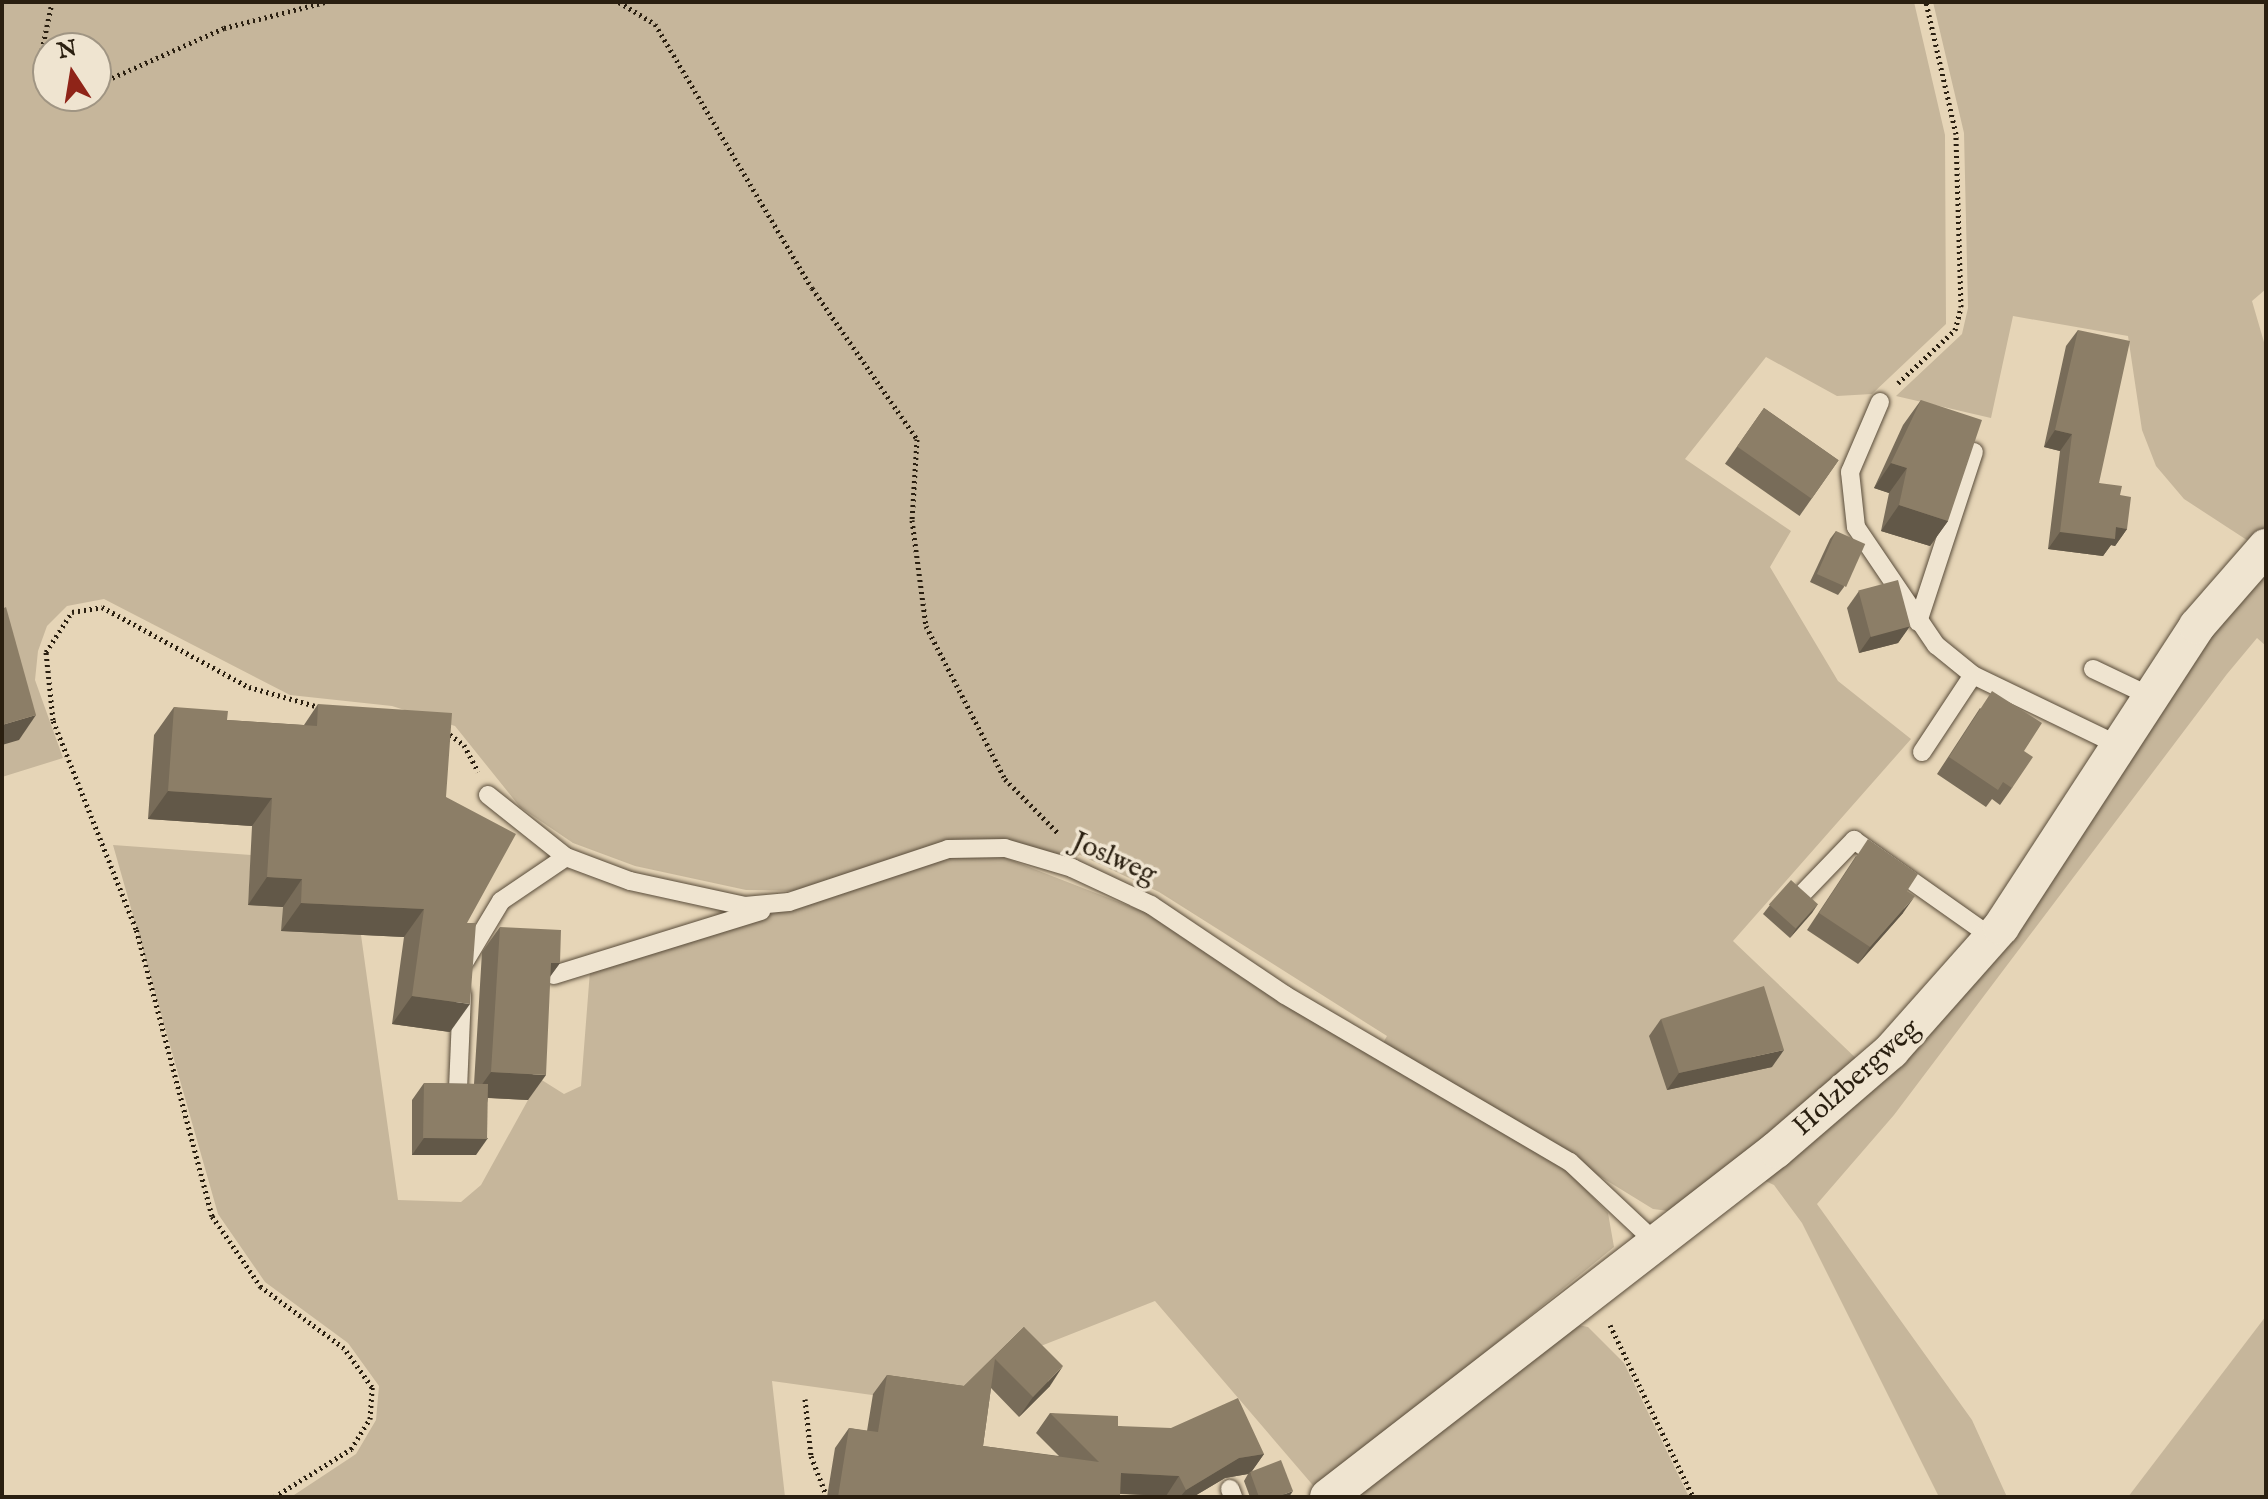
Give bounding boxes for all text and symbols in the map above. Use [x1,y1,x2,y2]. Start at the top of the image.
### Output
north arrow [32,32,112,112]
text: N [55,35,80,66]
street label: Joslweg [1066,826,1162,892]
street label: Holzbergweg [1787,1012,1927,1144]

